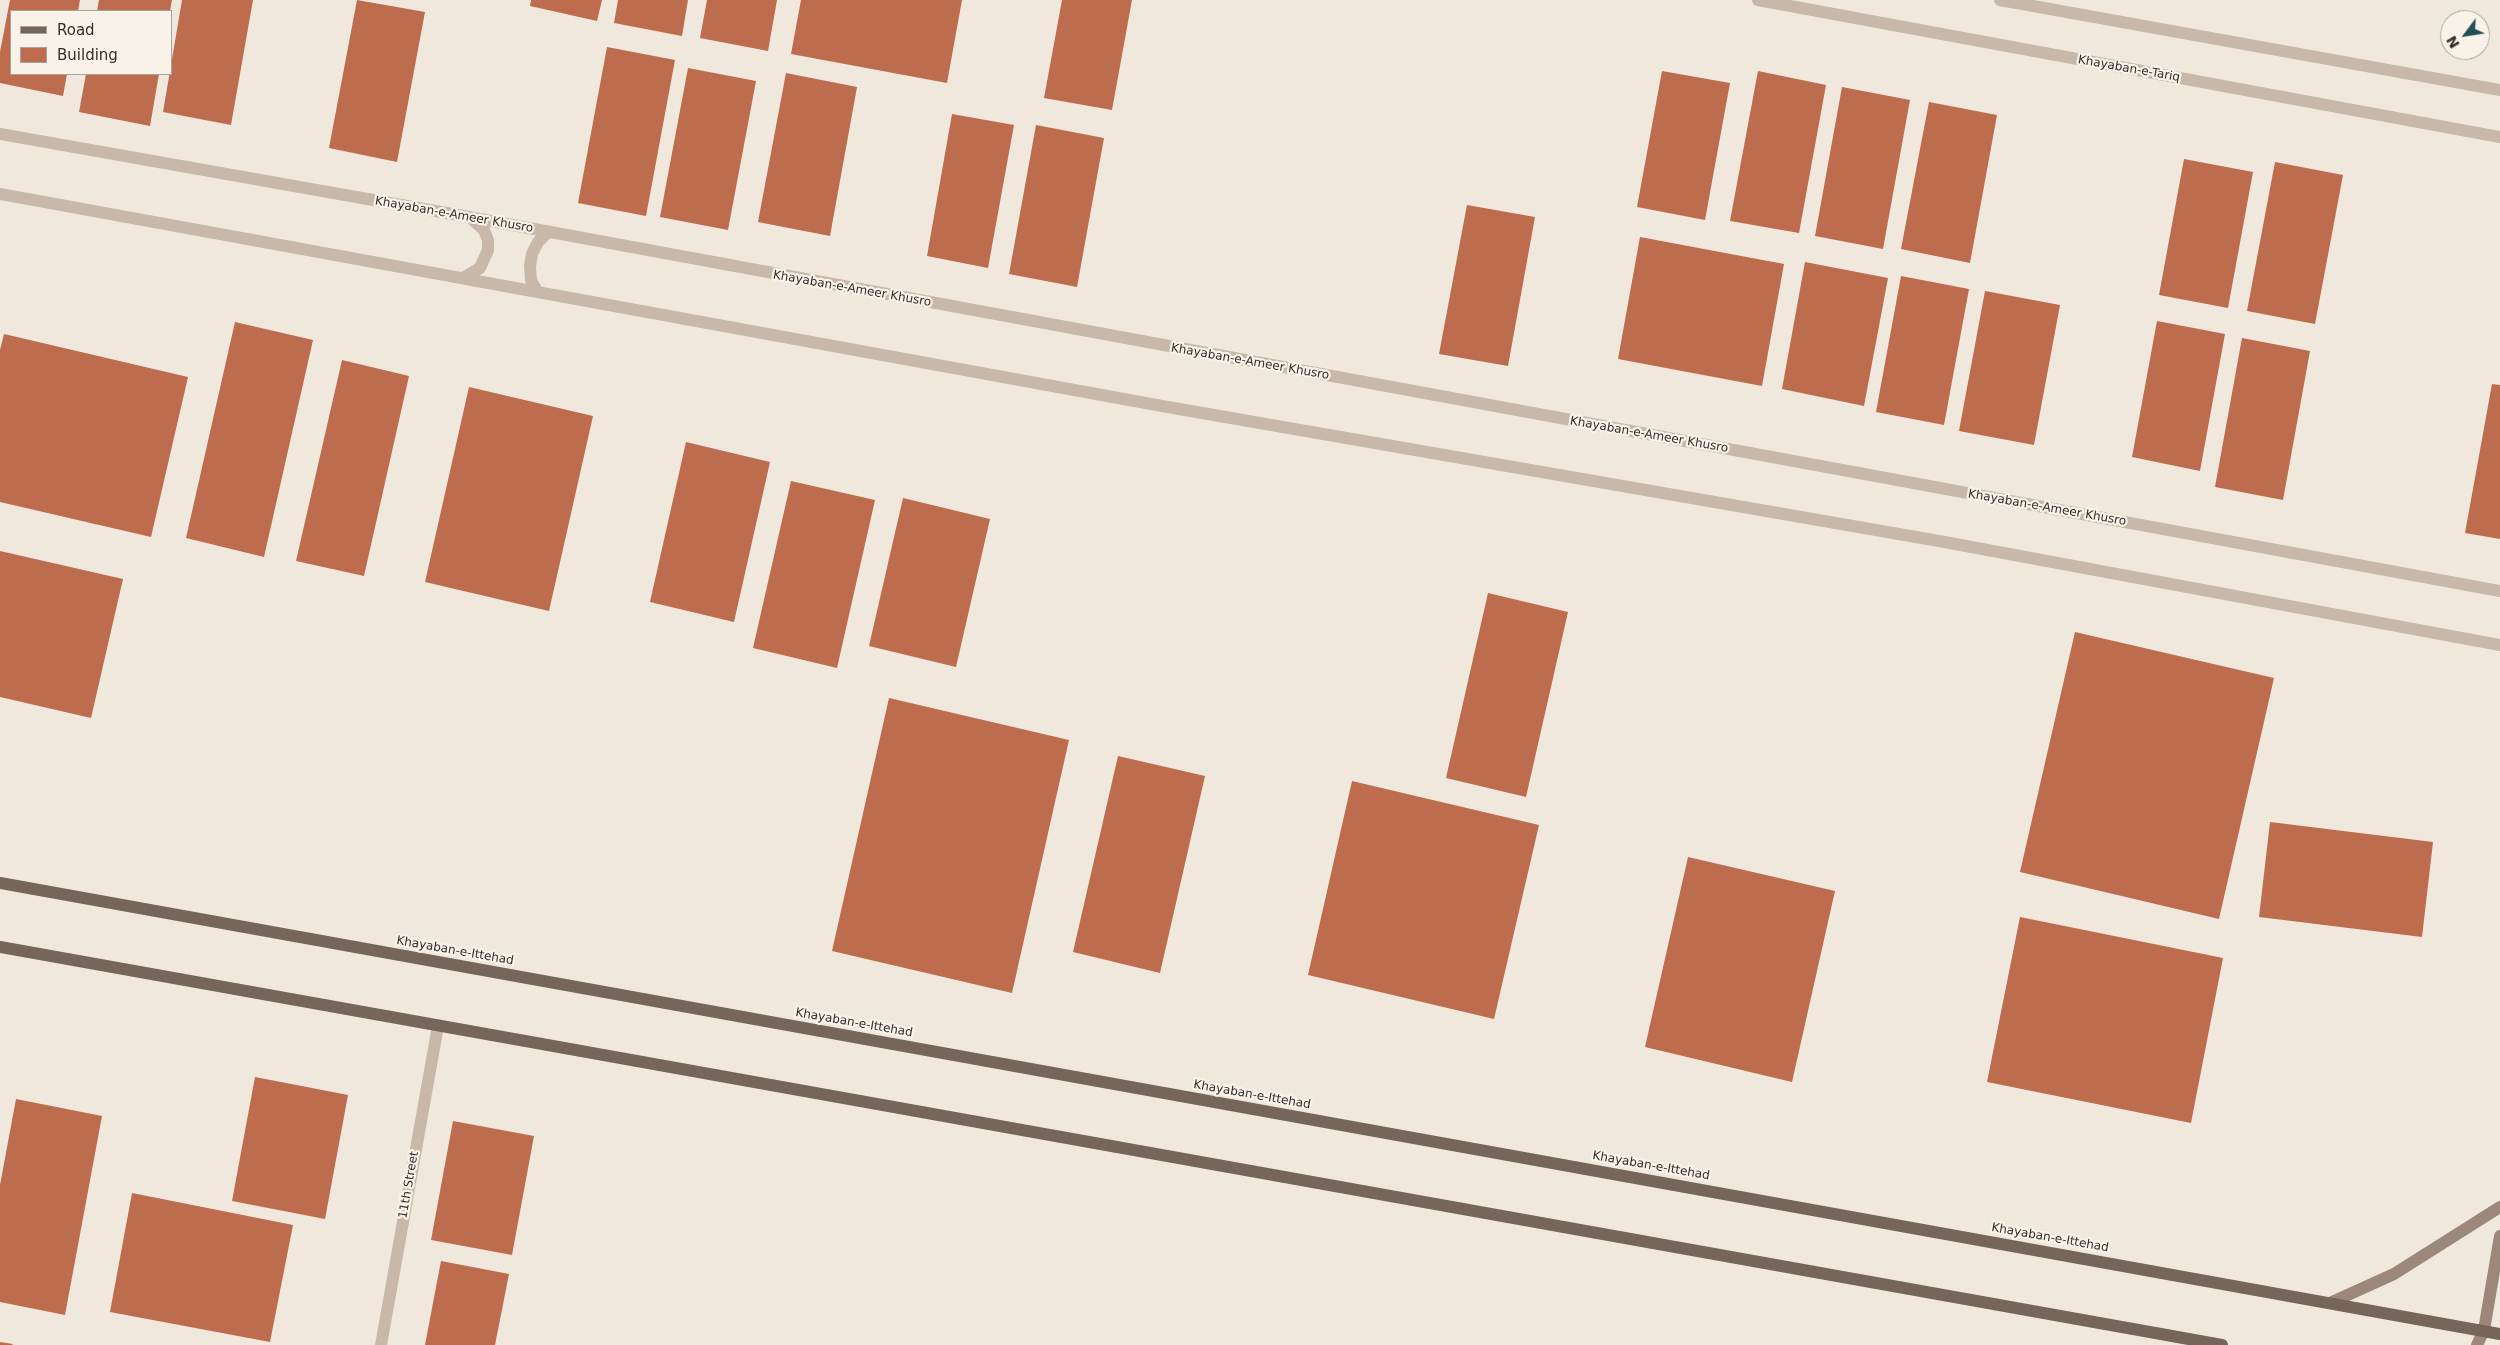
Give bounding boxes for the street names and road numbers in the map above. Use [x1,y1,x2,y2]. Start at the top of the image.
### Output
street label: Khayaban-e-Tariq [2077,53,2181,85]
street label: Khayaban-e-Ameer Khusro [374,194,534,236]
street label: Khayaban-e-Ameer Khusro [772,268,932,310]
street label: Khayaban-e-Ameer Khusro [1170,341,1330,383]
street label: Khayaban-e-Ameer Khusro [1569,414,1729,456]
street label: Khayaban-e-Ameer Khusro [1967,487,2127,529]
street label: Khayaban-e-Ittehad [395,934,515,968]
street label: Khayaban-e-Ittehad [794,1006,914,1040]
street label: Khayaban-e-Ittehad [1192,1078,1312,1112]
street label: Khayaban-e-Ittehad [1591,1149,1711,1183]
street label: 11th Street [396,1150,422,1220]
street label: Khayaban-e-Ittehad [1990,1221,2110,1255]

